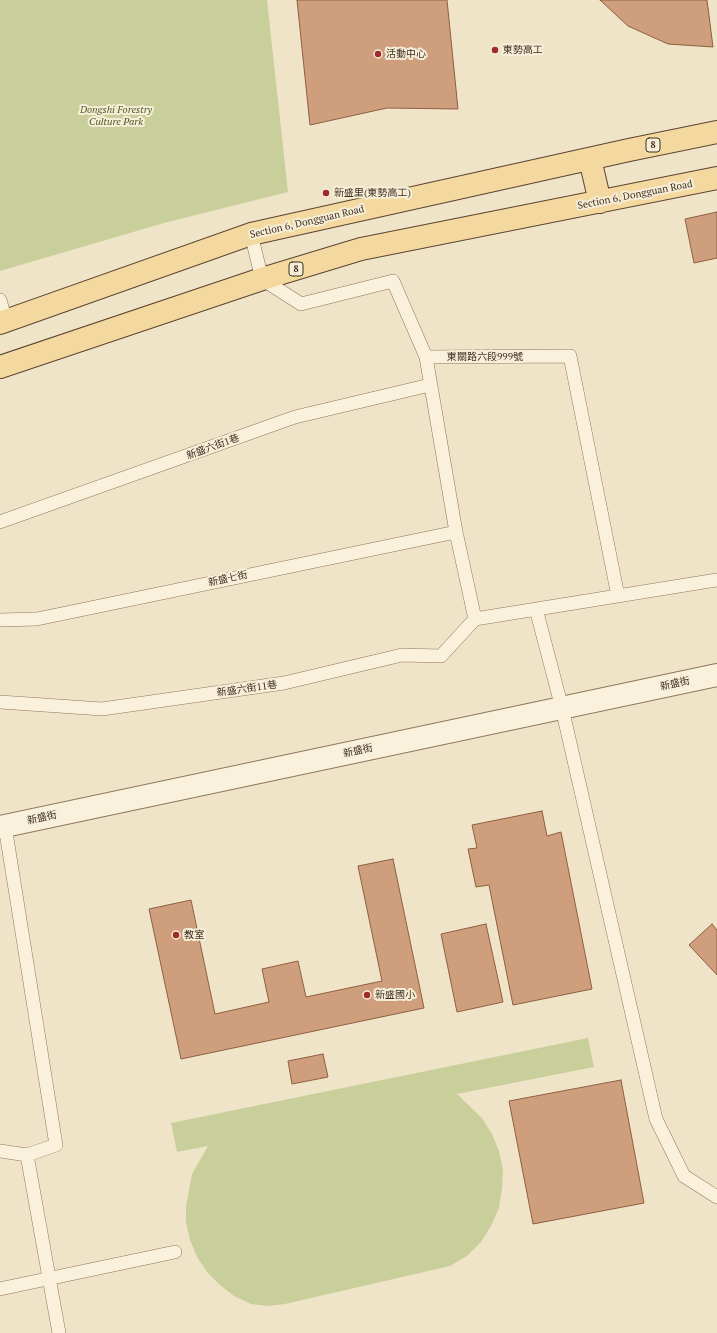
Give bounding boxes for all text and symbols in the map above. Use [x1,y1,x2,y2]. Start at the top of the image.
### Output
place label: 東勢高工 [503,44,543,56]
marker: 東勢高工 [490,45,500,55]
place label: 活動中心 [386,48,426,60]
marker: 活動中心 [373,49,383,59]
park label: Dongshi Forestry Culture Park [80,104,152,128]
road number: 8 [646,138,660,152]
street label: Section 6, Dongguan Road [577,178,693,212]
place label: 新盛里(東勢高工) [334,187,411,199]
marker: 新盛里(東勢高工) [321,188,331,198]
street label: Section 6, Dongguan Road [249,203,365,241]
road number: 8 [289,262,303,276]
street label: 東關路六段999號 [447,351,523,363]
street label: 新盛六街1巷 [185,432,241,462]
street label: 新盛七街 [207,569,249,589]
street label: 新盛街 [659,675,691,693]
street label: 新盛六街11巷 [216,679,278,699]
street label: 新盛街 [342,742,374,760]
street label: 新盛街 [26,809,58,827]
place label: 教室 [184,929,204,941]
marker: 教室 [171,930,181,940]
place label: 新盛國小 [375,989,415,1001]
marker: 新盛國小 [362,990,372,1000]

